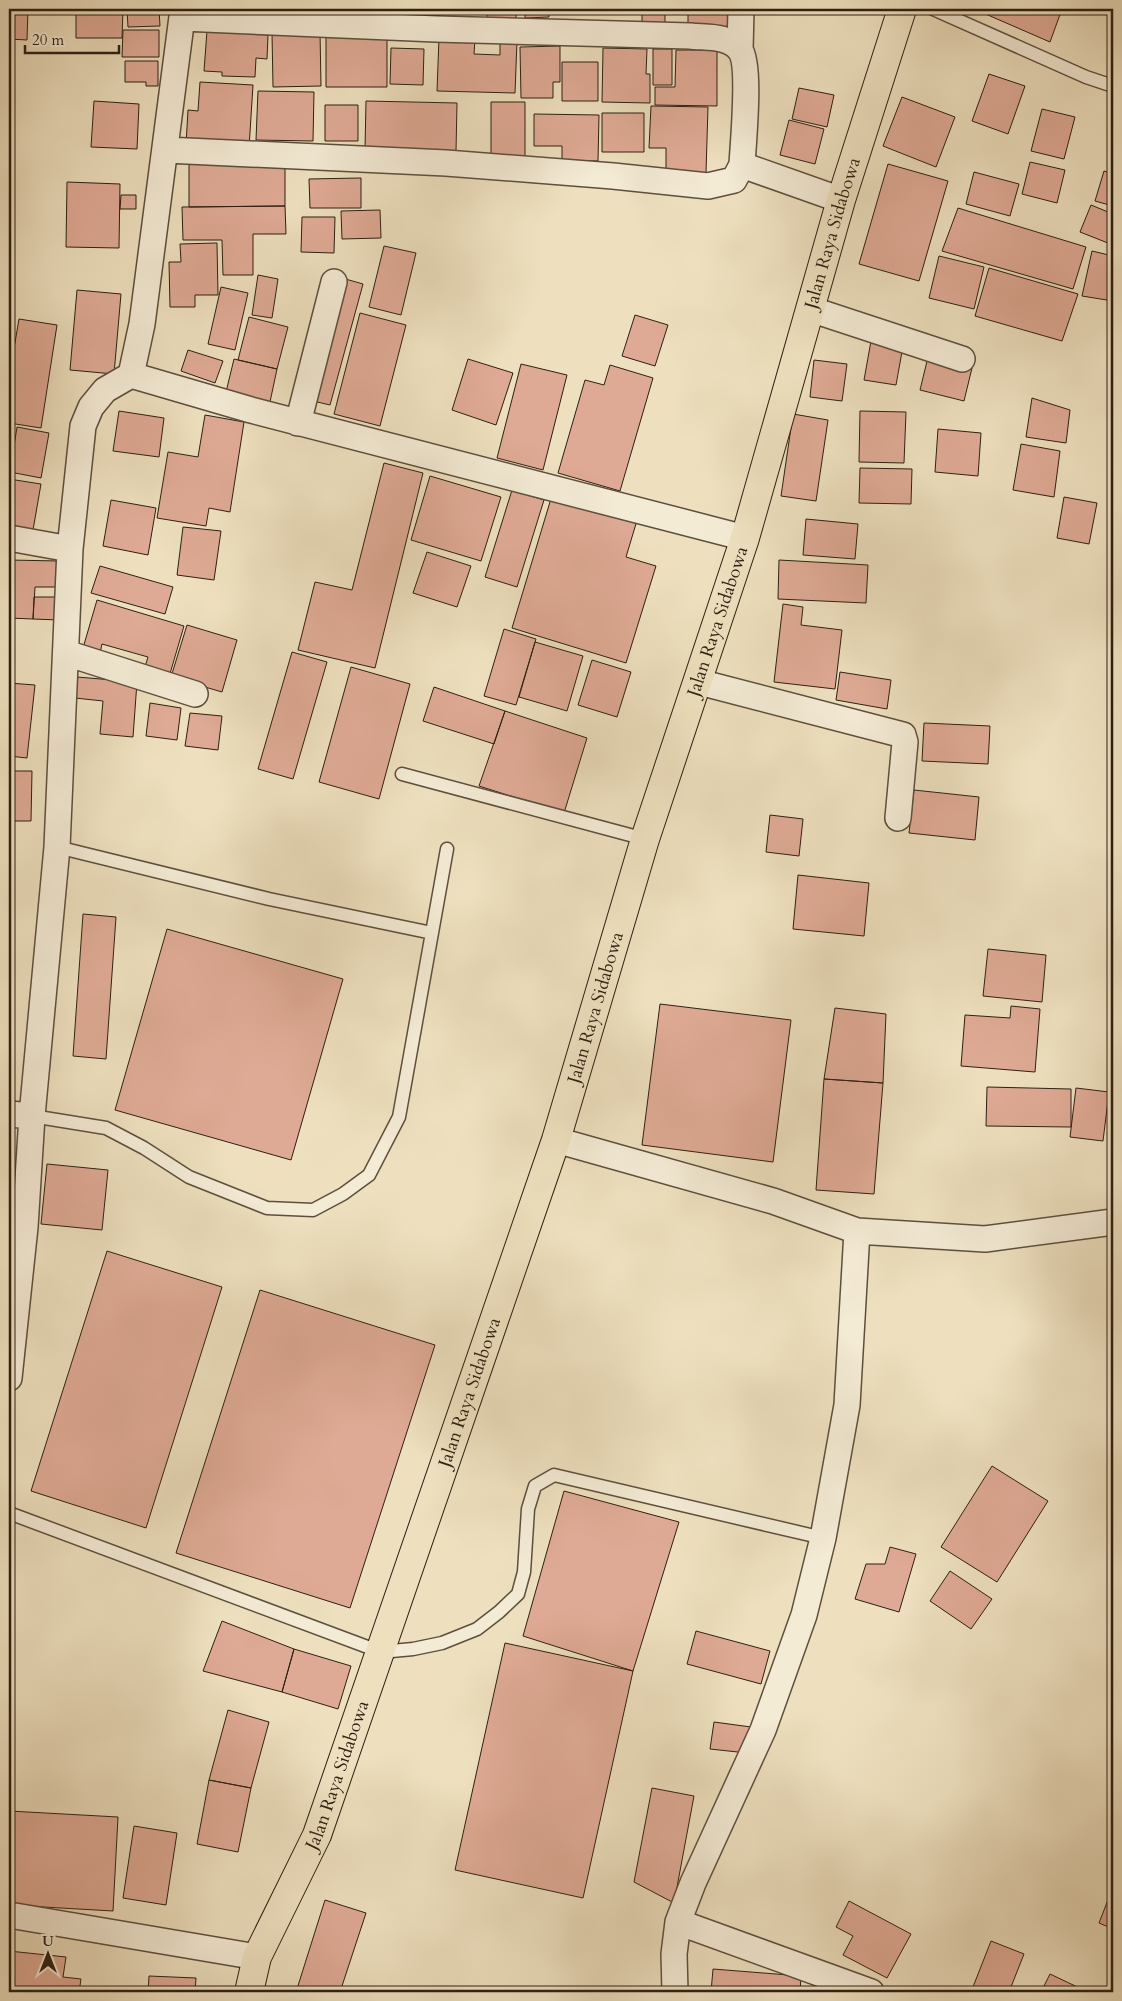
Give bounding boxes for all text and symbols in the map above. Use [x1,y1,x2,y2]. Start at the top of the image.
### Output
scale bar [25,22,119,54]
text: 20 m [32,30,64,50]
street label: Jalan Raya Sidabowa [797,154,866,315]
street label: Jalan Raya Sidabowa [680,543,754,703]
street label: Jalan Raya Sidabowa [560,929,629,1089]
street label: Jalan Raya Sidabowa [431,1314,507,1473]
street label: Jalan Raya Sidabowa [298,1697,375,1857]
north arrow [22,1928,72,1978]
text: U [42,1932,54,1951]

